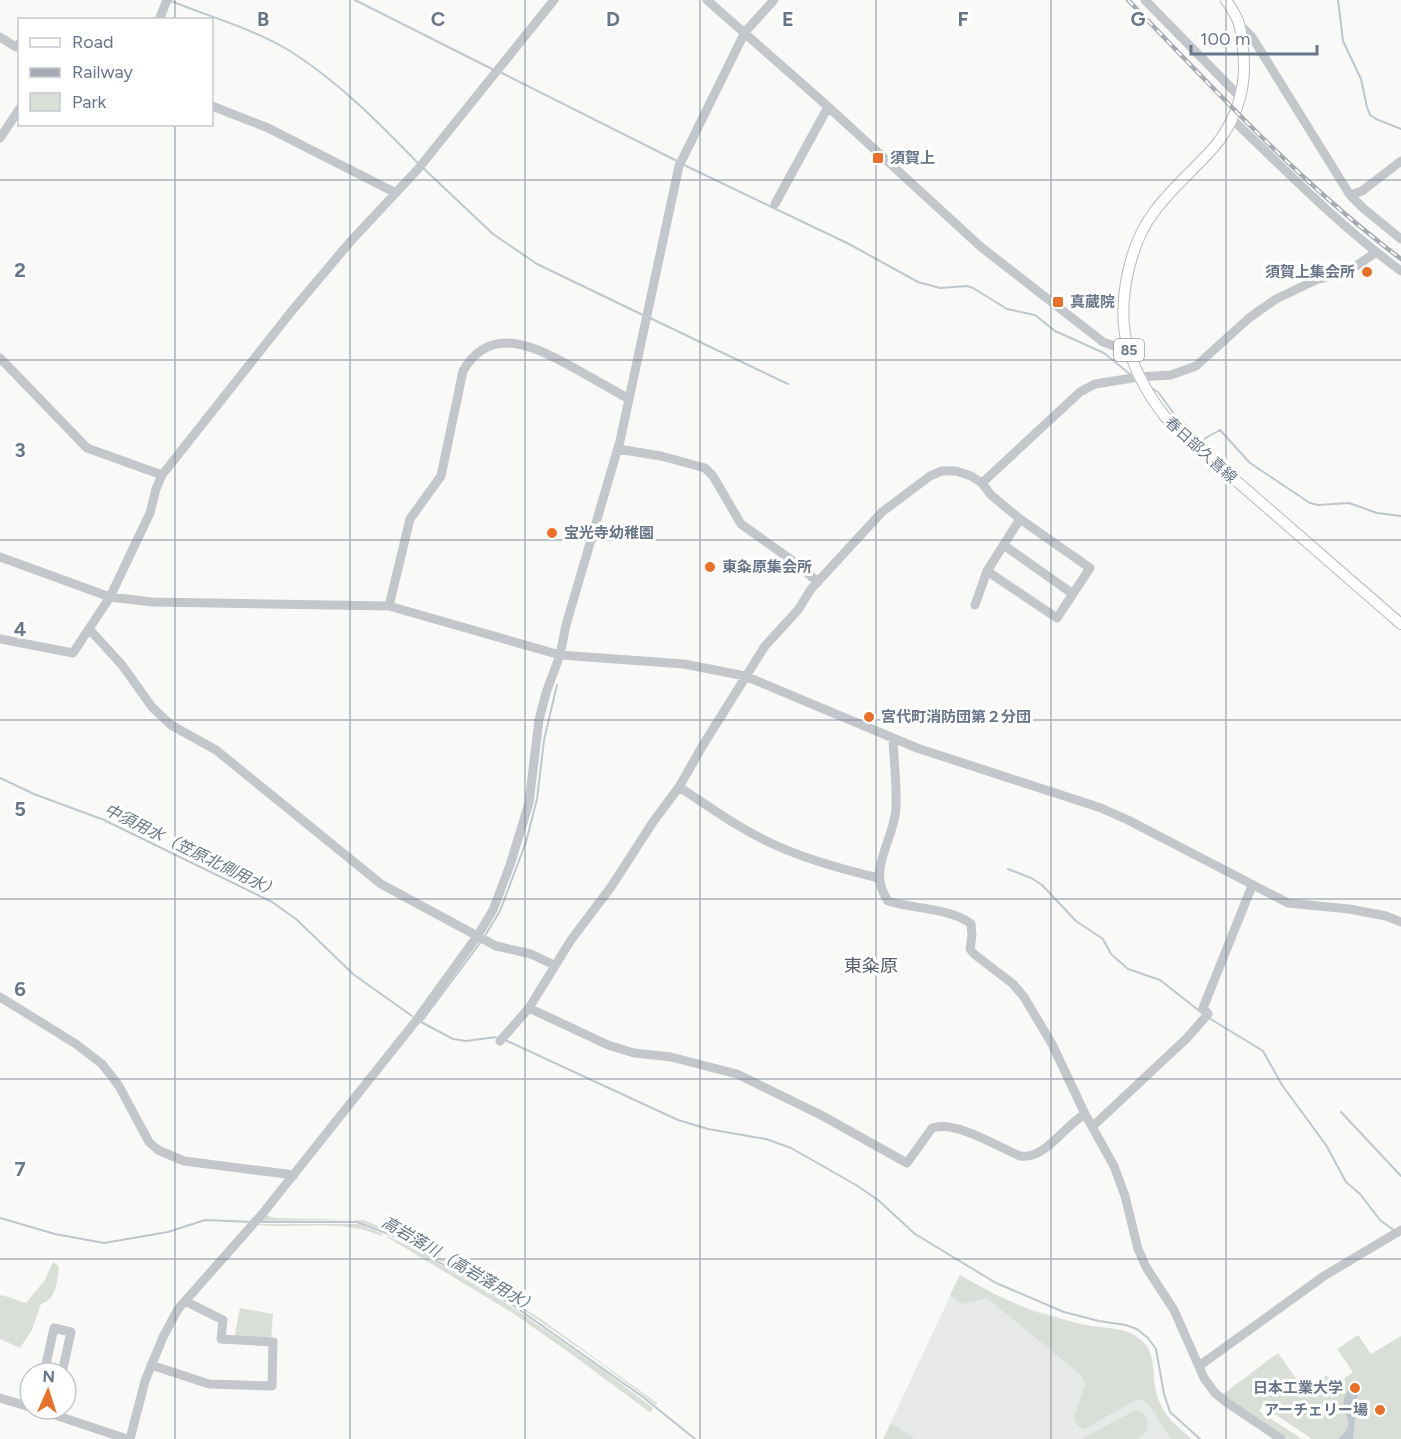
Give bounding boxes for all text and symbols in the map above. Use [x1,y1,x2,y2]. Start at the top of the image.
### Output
text: B [257,7,269,31]
text: C [431,7,445,31]
text: D [606,7,620,31]
text: E [782,7,794,31]
text: F [957,7,969,31]
text: G [1131,7,1146,31]
legend [18,18,213,126]
scale bar [1191,18,1317,56]
text: 100 m [1200,28,1250,50]
text: Road [72,31,113,53]
text: Railway [72,61,134,83]
text: Park [72,91,107,113]
place label: 須賀上 [890,149,935,167]
marker: 須賀上 [871,151,885,165]
text: 2 [14,258,26,282]
place label: 須賀上集会所 [1265,263,1355,281]
marker: 須賀上集会所 [1360,265,1374,279]
place label: 真蔵院 [1070,293,1115,311]
marker: 真蔵院 [1051,295,1065,309]
road number: 85 [1114,339,1144,361]
street label: 春日部久喜線 [1162,413,1240,487]
text: 3 [14,438,26,462]
place label: 宝光寺幼稚園 [564,524,654,542]
marker: 宝光寺幼稚園 [545,526,559,540]
place label: 東粂原集会所 [722,558,812,576]
marker: 東粂原集会所 [703,560,717,574]
text: 4 [14,617,27,641]
place label: 宮代町消防団第２分団 [881,708,1031,726]
marker: 宮代町消防団第２分団 [862,710,876,724]
text: 5 [14,797,26,821]
water label: 中須用水（笠原北側用水） [101,800,282,901]
district label: 東粂原 [844,955,898,977]
text: 6 [14,977,26,1001]
text: 7 [14,1157,26,1181]
water label: 高岩落川（高岩落用水） [379,1212,541,1317]
north arrow [18,1361,78,1421]
text: N [42,1367,55,1386]
place label: 日本工業大学 [1253,1379,1343,1397]
marker: 日本工業大学 [1348,1381,1362,1395]
place label: アーチェリー場 [1264,1401,1368,1419]
marker: アーチェリー場 [1373,1403,1387,1417]

